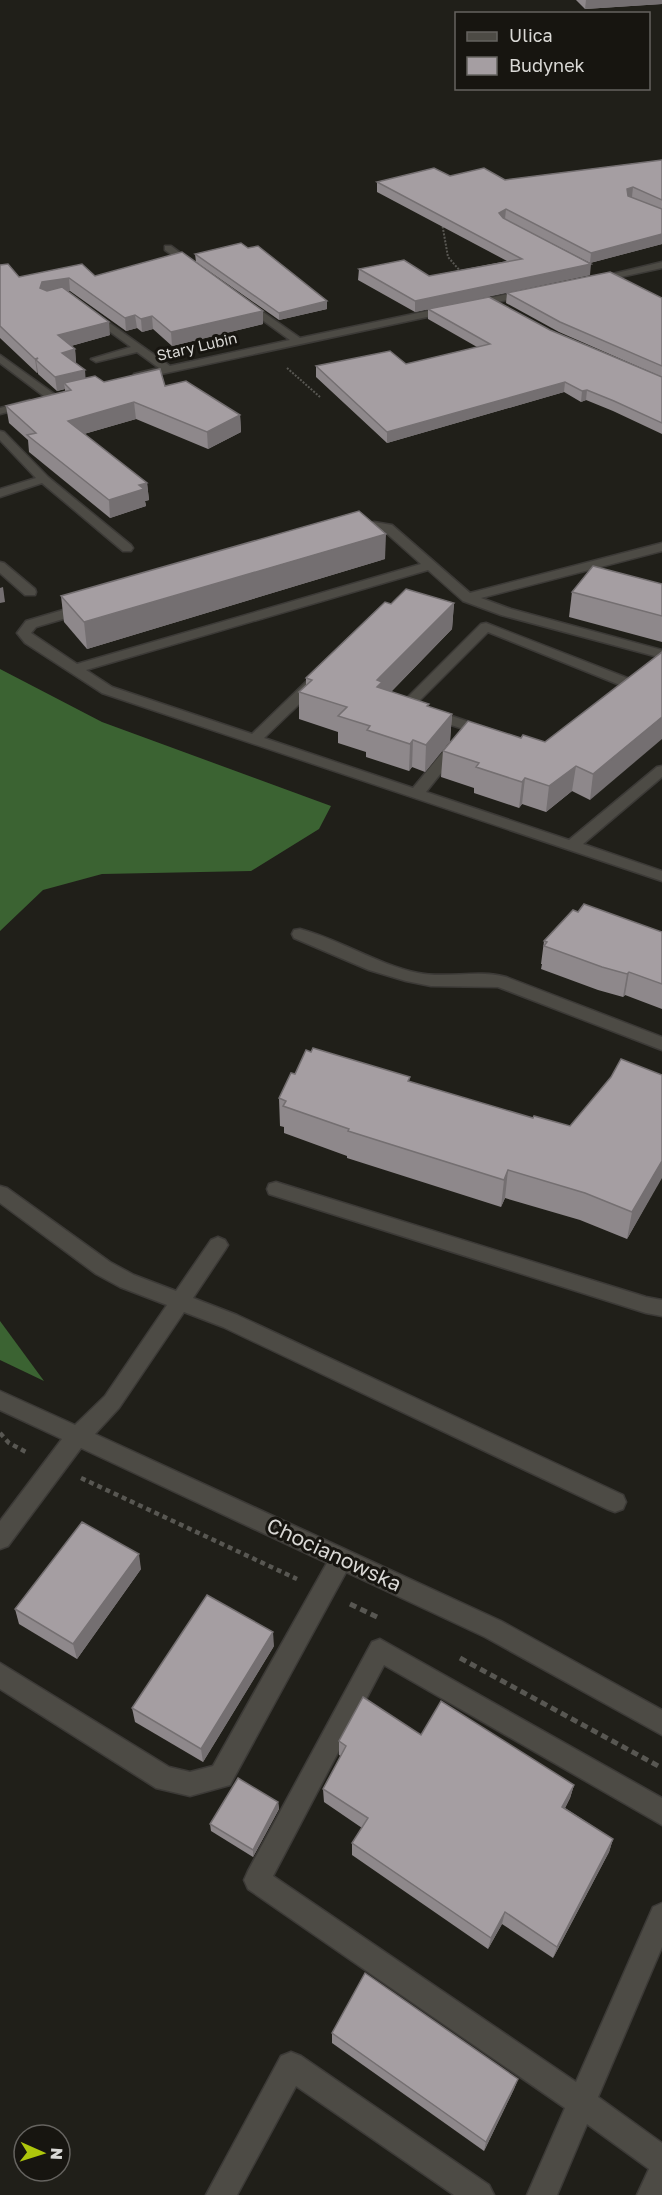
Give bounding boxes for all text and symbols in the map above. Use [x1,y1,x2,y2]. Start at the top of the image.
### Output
legend [455,12,650,90]
text: Ulica [509,24,553,46]
text: Budynek [509,54,585,76]
street label: Stary Lubin [155,328,239,364]
street label: Chocianowska [263,1512,406,1597]
north arrow [12,2123,72,2183]
text: N [47,2147,67,2160]

